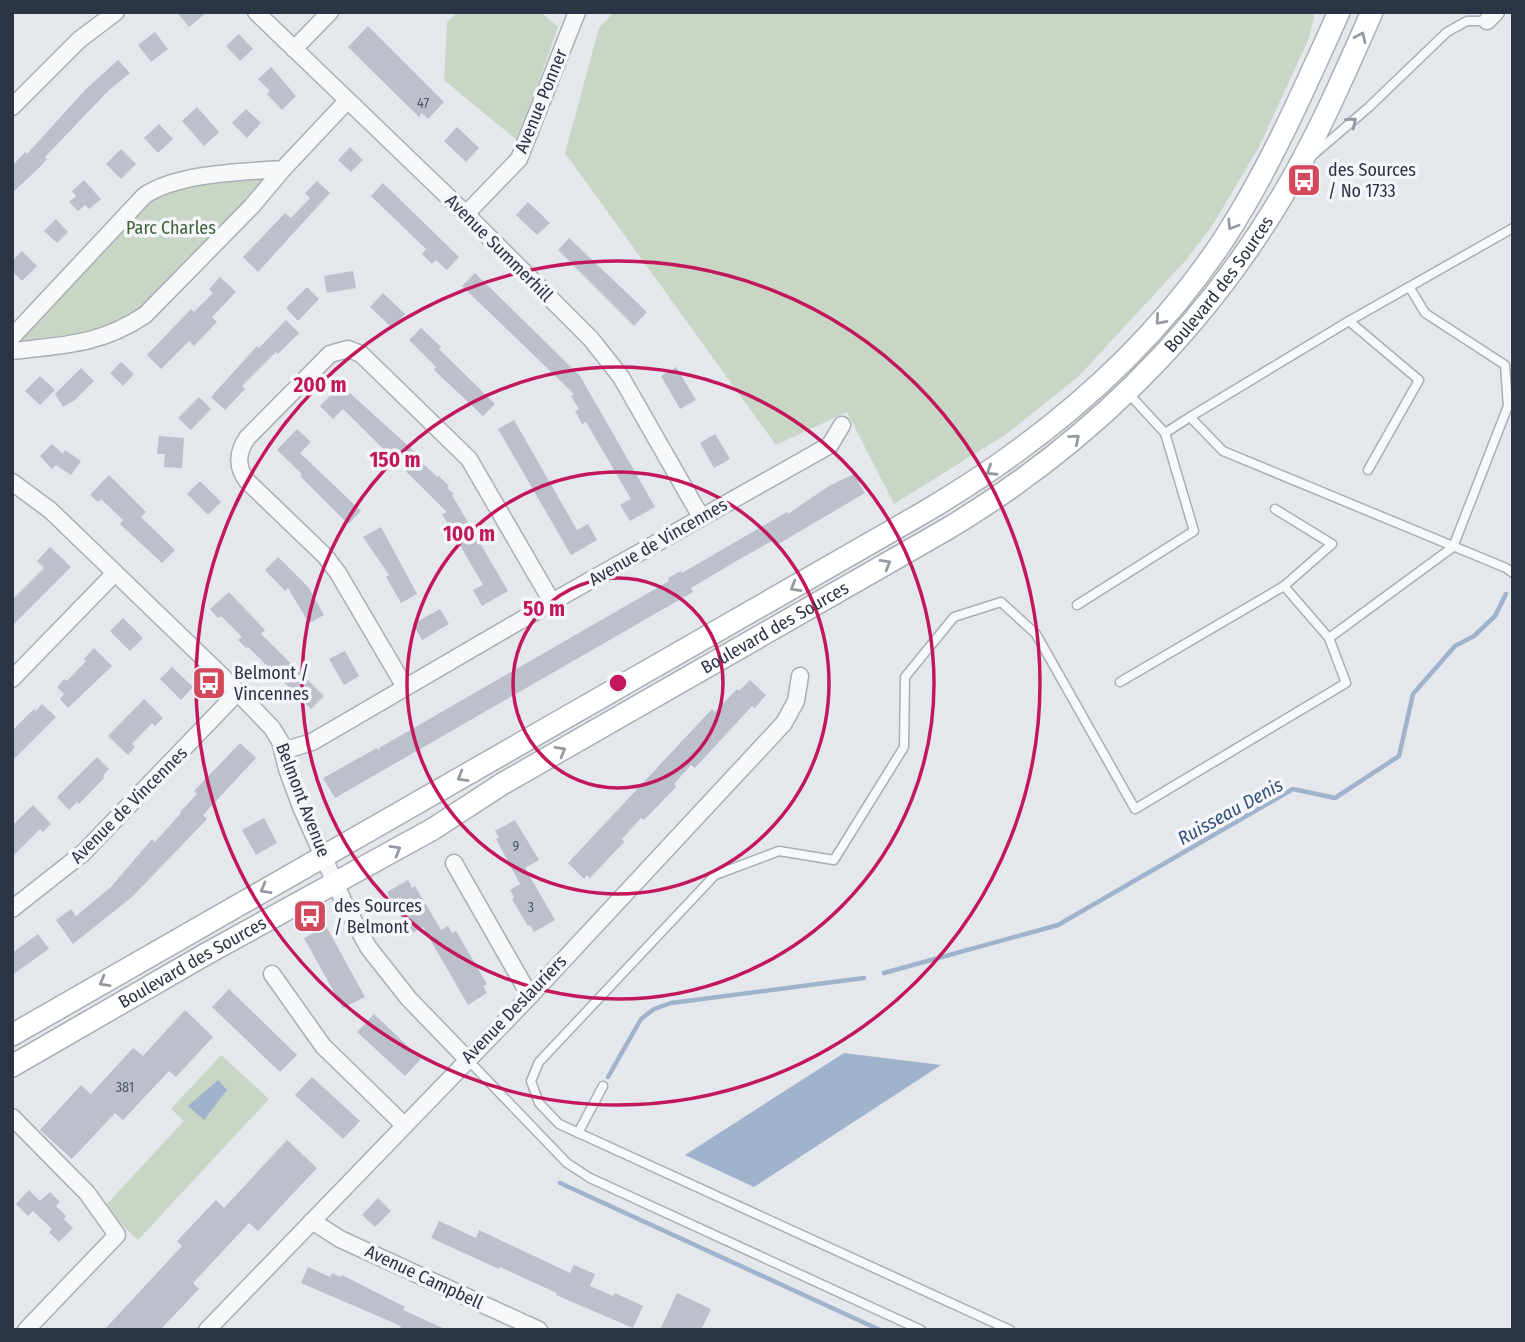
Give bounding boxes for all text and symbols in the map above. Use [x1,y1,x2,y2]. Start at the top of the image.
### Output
one-way arrow [1353,32,1367,44]
street label: Avenue Ponner [510,45,572,156]
house number: 47 [417,95,429,112]
one-way arrow [1344,117,1357,130]
place label: des Sources / No 1733 [1328,159,1416,202]
bus stop icon: des Sources / No 1733 [1285,161,1323,199]
street label: Avenue Summerhill [441,190,558,307]
street label: Boulevard des Sources [1160,211,1278,357]
park label: Parc Charles [126,217,216,239]
one-way arrow [1227,218,1240,231]
one-way arrow [1156,312,1168,325]
text: 200 m [292,372,347,398]
one-way arrow [1068,434,1080,447]
text: 150 m [369,447,421,473]
one-way arrow [985,463,998,476]
street label: Avenue de Vincennes [585,493,731,591]
text: 100 m [443,521,495,547]
one-way arrow [879,559,892,572]
street label: Boulevard des Sources [697,577,853,679]
one-way arrow [789,579,802,592]
text: 50 m [523,596,565,622]
place label: Belmont / Vincennes [234,662,309,705]
bus stop icon: Belmont / Vincennes [190,664,228,702]
centre of rings [606,671,630,695]
street label: Belmont Avenue [271,740,335,860]
street label: Avenue de Vincennes [66,742,192,868]
one-way arrow [554,746,567,759]
one-way arrow [457,768,470,781]
water label: Ruisseau Denis [1174,773,1287,850]
house number: 9 [513,838,520,855]
one-way arrow [388,845,401,858]
one-way arrow [259,881,272,894]
place label: des Sources / Belmont [334,895,422,938]
bus stop icon: des Sources / Belmont [291,897,329,935]
house number: 3 [528,899,534,916]
street label: Boulevard des Sources [115,912,271,1013]
street label: Avenue Deslauriers [457,950,571,1068]
one-way arrow [98,974,111,987]
house number: 381 [116,1079,134,1096]
street label: Avenue Campbell [362,1240,487,1314]

